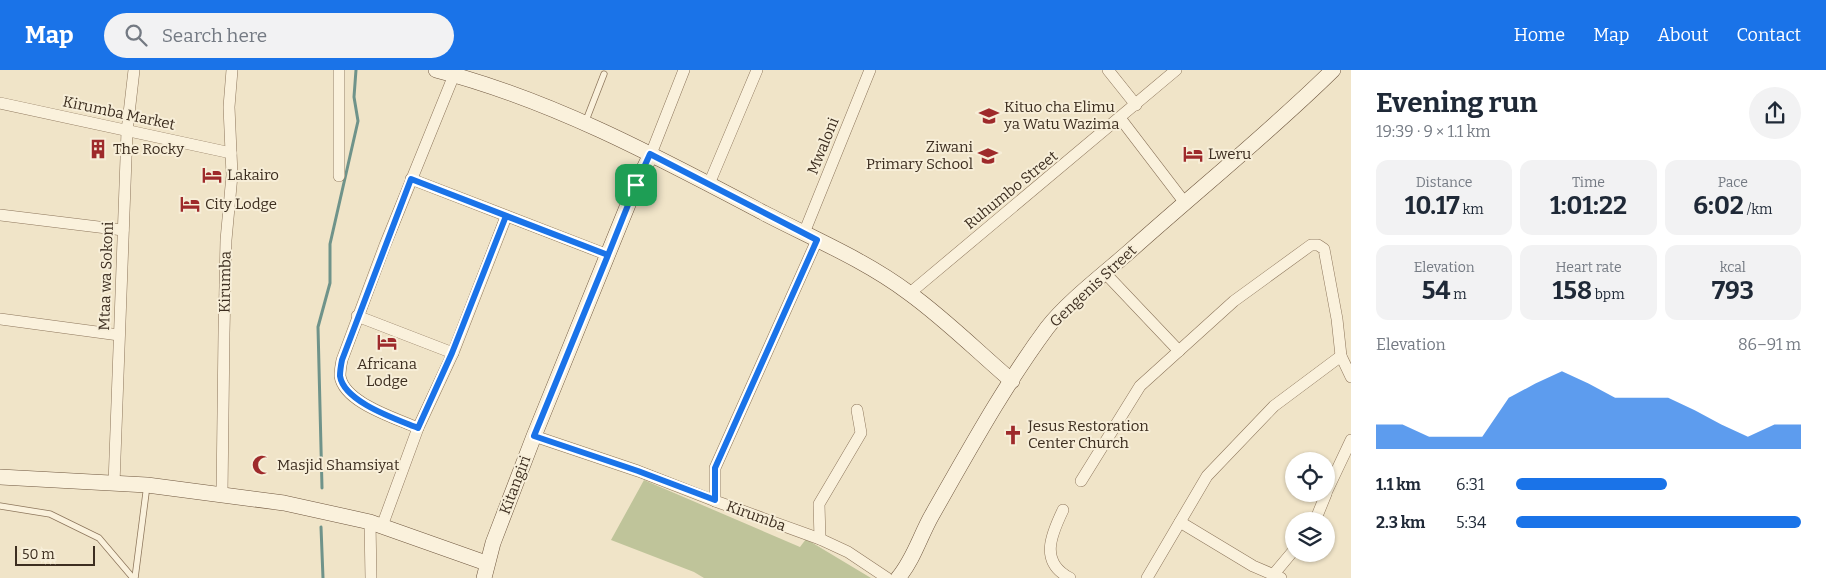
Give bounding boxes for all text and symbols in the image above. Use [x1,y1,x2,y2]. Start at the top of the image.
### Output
search box [104,13,454,58]
text: Map [25,21,74,49]
icon: search [122,21,150,49]
text: Search here [162,24,267,47]
text: Home [1514,24,1565,46]
text: Map [1593,24,1629,46]
text: About [1657,24,1708,46]
text: Contact [1736,24,1801,46]
text: Evening run [1376,86,1537,119]
button: share [1749,87,1801,139]
street label: Kirumba Market [61,92,177,134]
place label: Kituo cha Elimu ya Watu Wazima [1003,98,1119,133]
school or university icon: Kituo cha Elimu ya Watu Wazima [978,105,1000,127]
street label: Mwaloni [803,114,843,177]
text: 19:39 · 9 × 1.1 km [1376,122,1491,141]
building icon: The Rocky [87,138,109,160]
place label: Ziwani Primary School [866,138,974,173]
place label: The Rocky [113,140,184,158]
hotel icon: Lweru [1182,143,1204,165]
school or university icon: Ziwani Primary School [977,145,999,167]
place label: Lweru [1208,145,1251,163]
street label: Ruhumbo Street [961,147,1062,233]
hotel icon: Lakairo [201,164,223,186]
pin [615,164,657,206]
place label: Lakairo [227,166,279,184]
icon: arrive [622,171,650,199]
text: Distance [1416,174,1473,191]
text: Time [1572,174,1605,191]
text: Pace [1718,174,1748,191]
text: 10.17 [1405,191,1460,221]
text: 1:01:22 [1550,191,1627,221]
text: 6:02 [1693,191,1744,221]
hotel icon: City Lodge [179,193,201,215]
place label: City Lodge [205,195,277,213]
text: km [1460,201,1484,218]
text: /km [1744,201,1772,218]
street label: Mtaa wa Sokoni [95,221,117,331]
street label: Gengenis Street [1046,241,1140,331]
street label: Kirumba [215,251,235,313]
text: Elevation [1414,259,1475,276]
text: Heart rate [1555,259,1622,276]
text: kcal [1720,259,1746,276]
text: 54 [1422,276,1451,306]
text: 158 [1552,276,1592,306]
text: 793 [1712,276,1754,306]
text: m [1451,286,1467,303]
text: bpm [1592,286,1625,303]
hotel icon: Africana Lodge [376,331,398,353]
text: Elevation [1376,335,1446,354]
text: 86–91 m [1738,335,1801,354]
place label: Africana Lodge [357,355,417,390]
place label: Jesus Restoration Center Church [1027,417,1149,452]
church icon: Jesus Restoration Center Church [1002,424,1024,446]
map controls [1285,452,1335,562]
button: locate [1285,452,1335,502]
street label: Kitangiri [496,453,535,517]
mosque icon: Masjid Shamsiyat [251,454,273,476]
place label: Masjid Shamsiyat [277,456,400,474]
text: 1.1 km [1376,475,1421,494]
text: 6:31 [1456,475,1484,494]
street label: Kirumba [724,497,788,535]
button: layers [1285,512,1335,562]
text: 2.3 km [1376,513,1425,532]
text: 5:34 [1456,513,1486,532]
scale bar [15,543,95,566]
text: 50 m [22,546,55,563]

